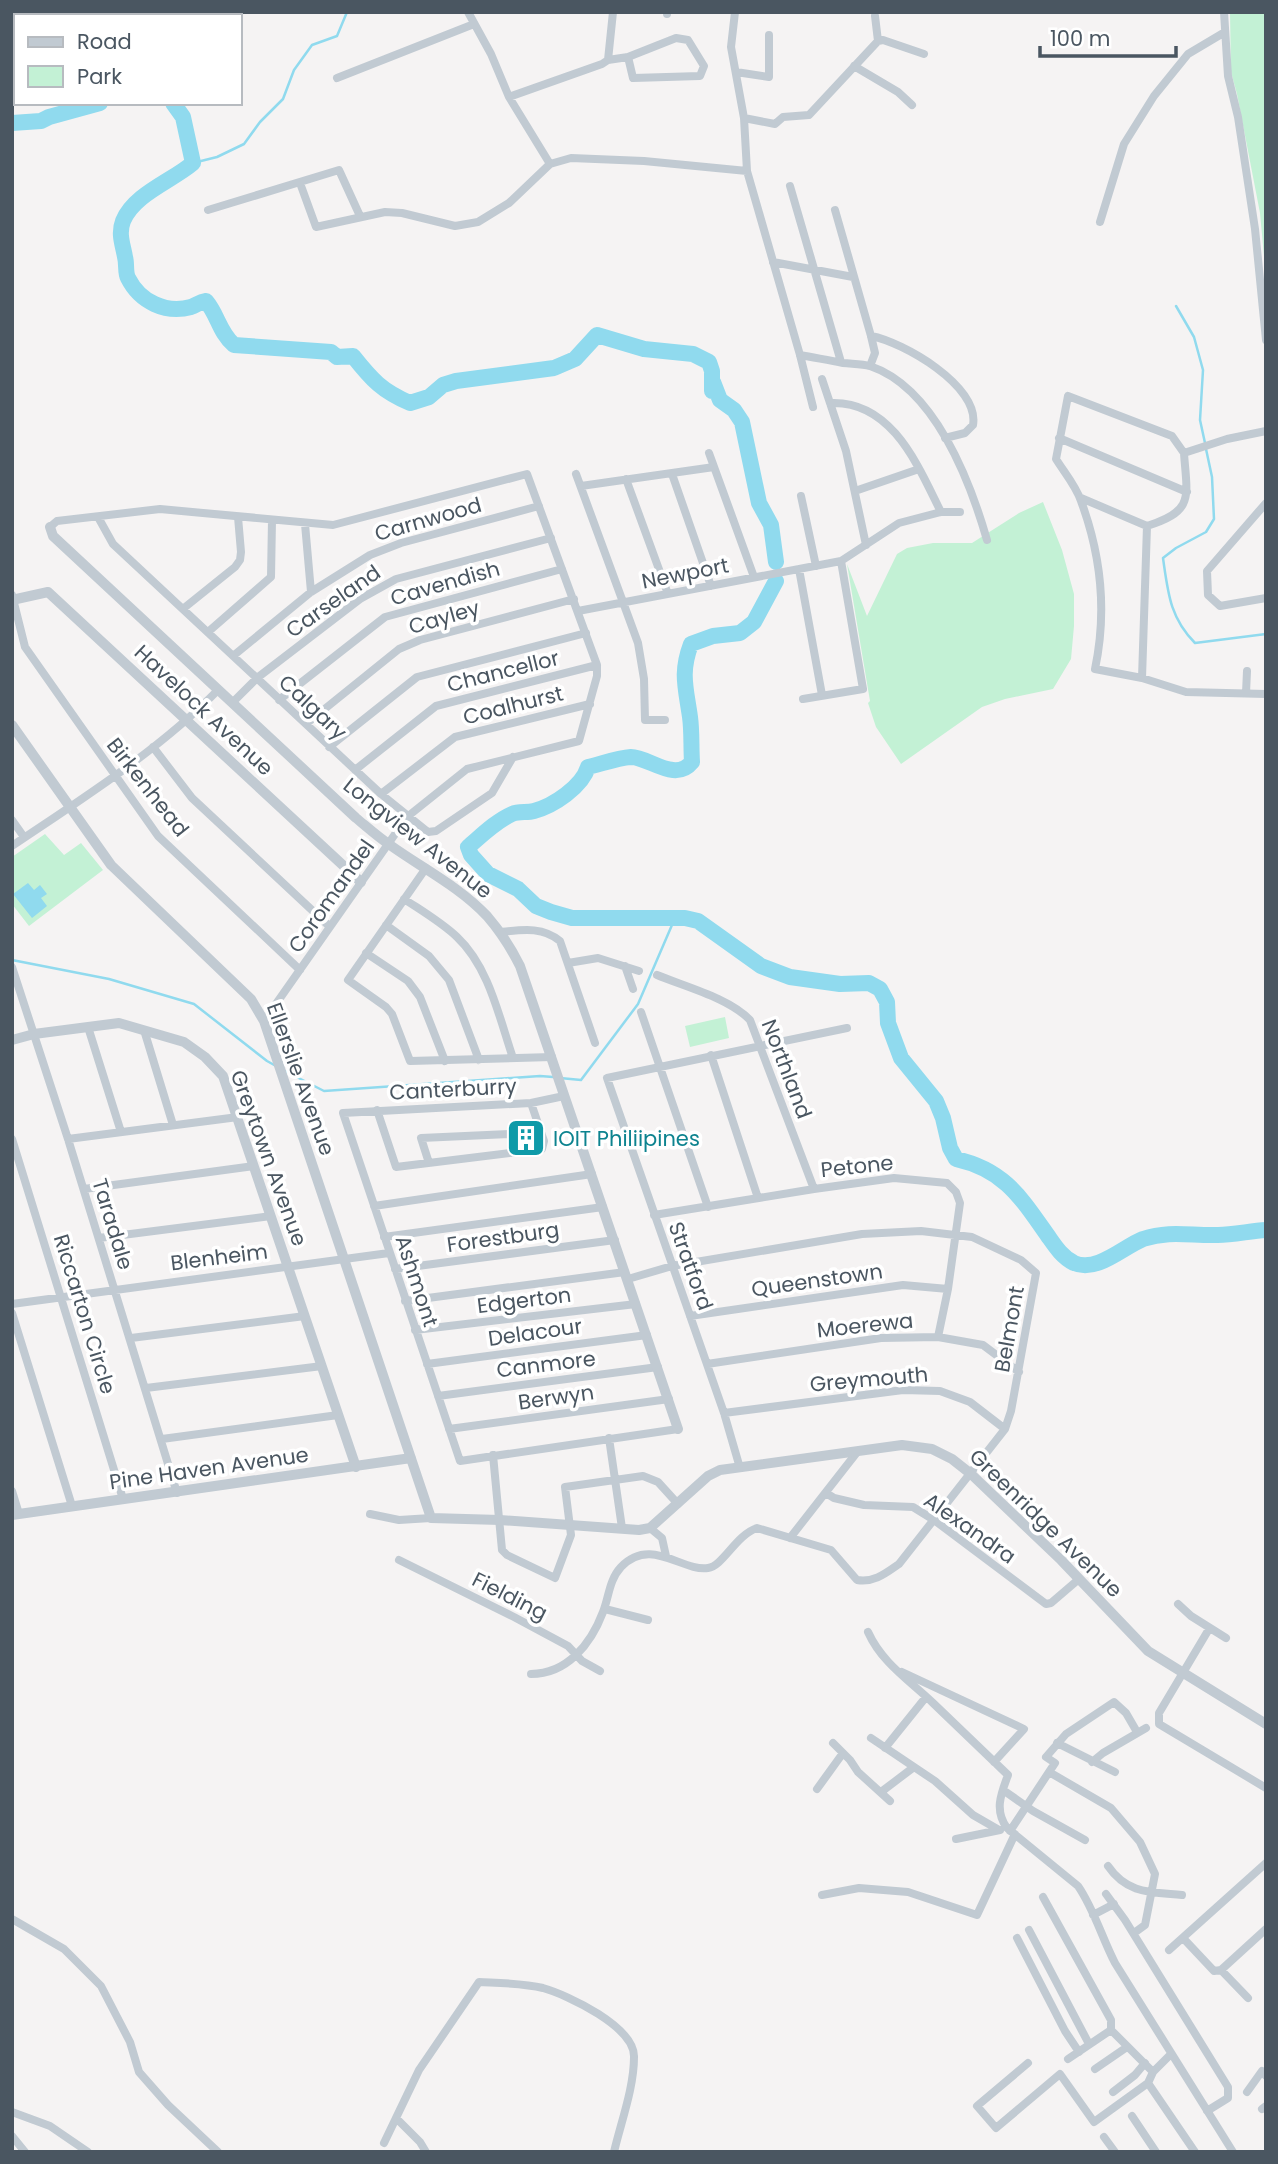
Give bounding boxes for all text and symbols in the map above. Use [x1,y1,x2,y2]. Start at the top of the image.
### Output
legend [14,14,242,105]
scale bar [1040,14,1176,58]
text: 100 m [1050,24,1110,53]
text: Road [77,27,132,56]
text: Park [77,62,122,91]
street label: Carnwood [371,490,485,548]
street label: Newport [639,550,731,596]
street label: Cavendish [387,554,503,612]
street label: Carseland [280,558,386,644]
street label: Cayley [405,593,483,641]
street label: Havelock Avenue [128,638,280,782]
street label: Chancellor [444,643,562,699]
street label: Calgary [273,668,354,746]
street label: Coalhurst [460,679,566,731]
street label: Birkenhead [100,732,196,842]
street label: Longview Avenue [337,771,499,905]
street label: Coromandel [281,833,381,959]
street label: Ellerslie Avenue [260,999,342,1159]
street label: Northland [755,1015,819,1123]
street label: Greytown Avenue [224,1066,314,1250]
street label: Canterburry [389,1071,518,1107]
building icon: IOIT Philiipines [505,1117,547,1159]
place label: IOIT Philiipines [553,1124,700,1153]
street label: Petone [819,1148,895,1184]
street label: Taradale [85,1175,141,1273]
street label: Forestburg [445,1215,561,1259]
street label: Stratford [662,1218,720,1314]
street label: Riccarton Circle [47,1231,123,1397]
street label: Ashmont [389,1231,445,1331]
street label: Blenheim [169,1237,269,1277]
street label: Queenstown [750,1256,884,1304]
street label: Edgerton [475,1280,573,1320]
street label: Belmont [987,1284,1031,1374]
street label: Moerewa [815,1306,915,1344]
street label: Delacour [486,1311,584,1353]
street label: Canmore [495,1344,597,1384]
street label: Greymouth [809,1359,929,1399]
street label: Berwyn [516,1377,596,1417]
street label: Pine Haven Avenue [108,1440,310,1496]
street label: Greenridge Avenue [963,1442,1129,1604]
street label: Alexandra [918,1486,1022,1570]
street label: Fielding [467,1565,553,1627]

